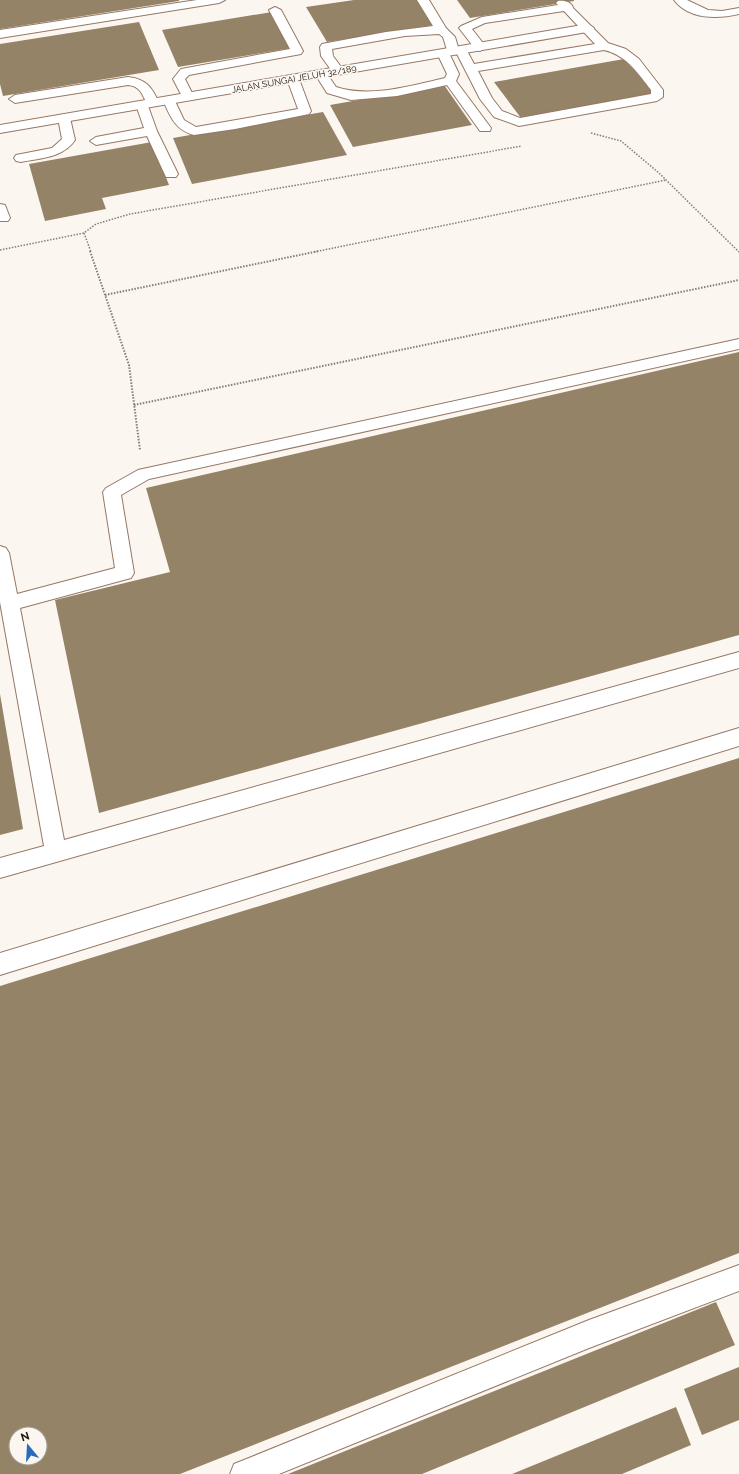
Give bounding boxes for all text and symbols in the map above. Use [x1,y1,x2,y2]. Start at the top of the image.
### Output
street label: JALAN SUNGAI JELUH 32/189 [231,63,357,95]
north arrow [8,1426,48,1466]
text: N [19,1429,31,1444]

